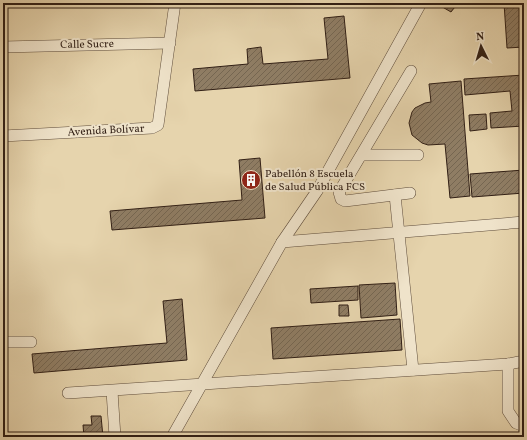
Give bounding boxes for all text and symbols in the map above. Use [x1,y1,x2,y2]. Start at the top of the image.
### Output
north arrow [461,26,501,66]
text: N [476,30,485,45]
street label: Calle Sucre [60,37,114,53]
street label: Avenida Bolívar [67,121,145,141]
place label: Pabellón 8 Escuela de Salud Pública FCS [265,167,365,195]
building icon: Pabellón 8 Escuela de Salud Pública FCS [240,169,262,191]

